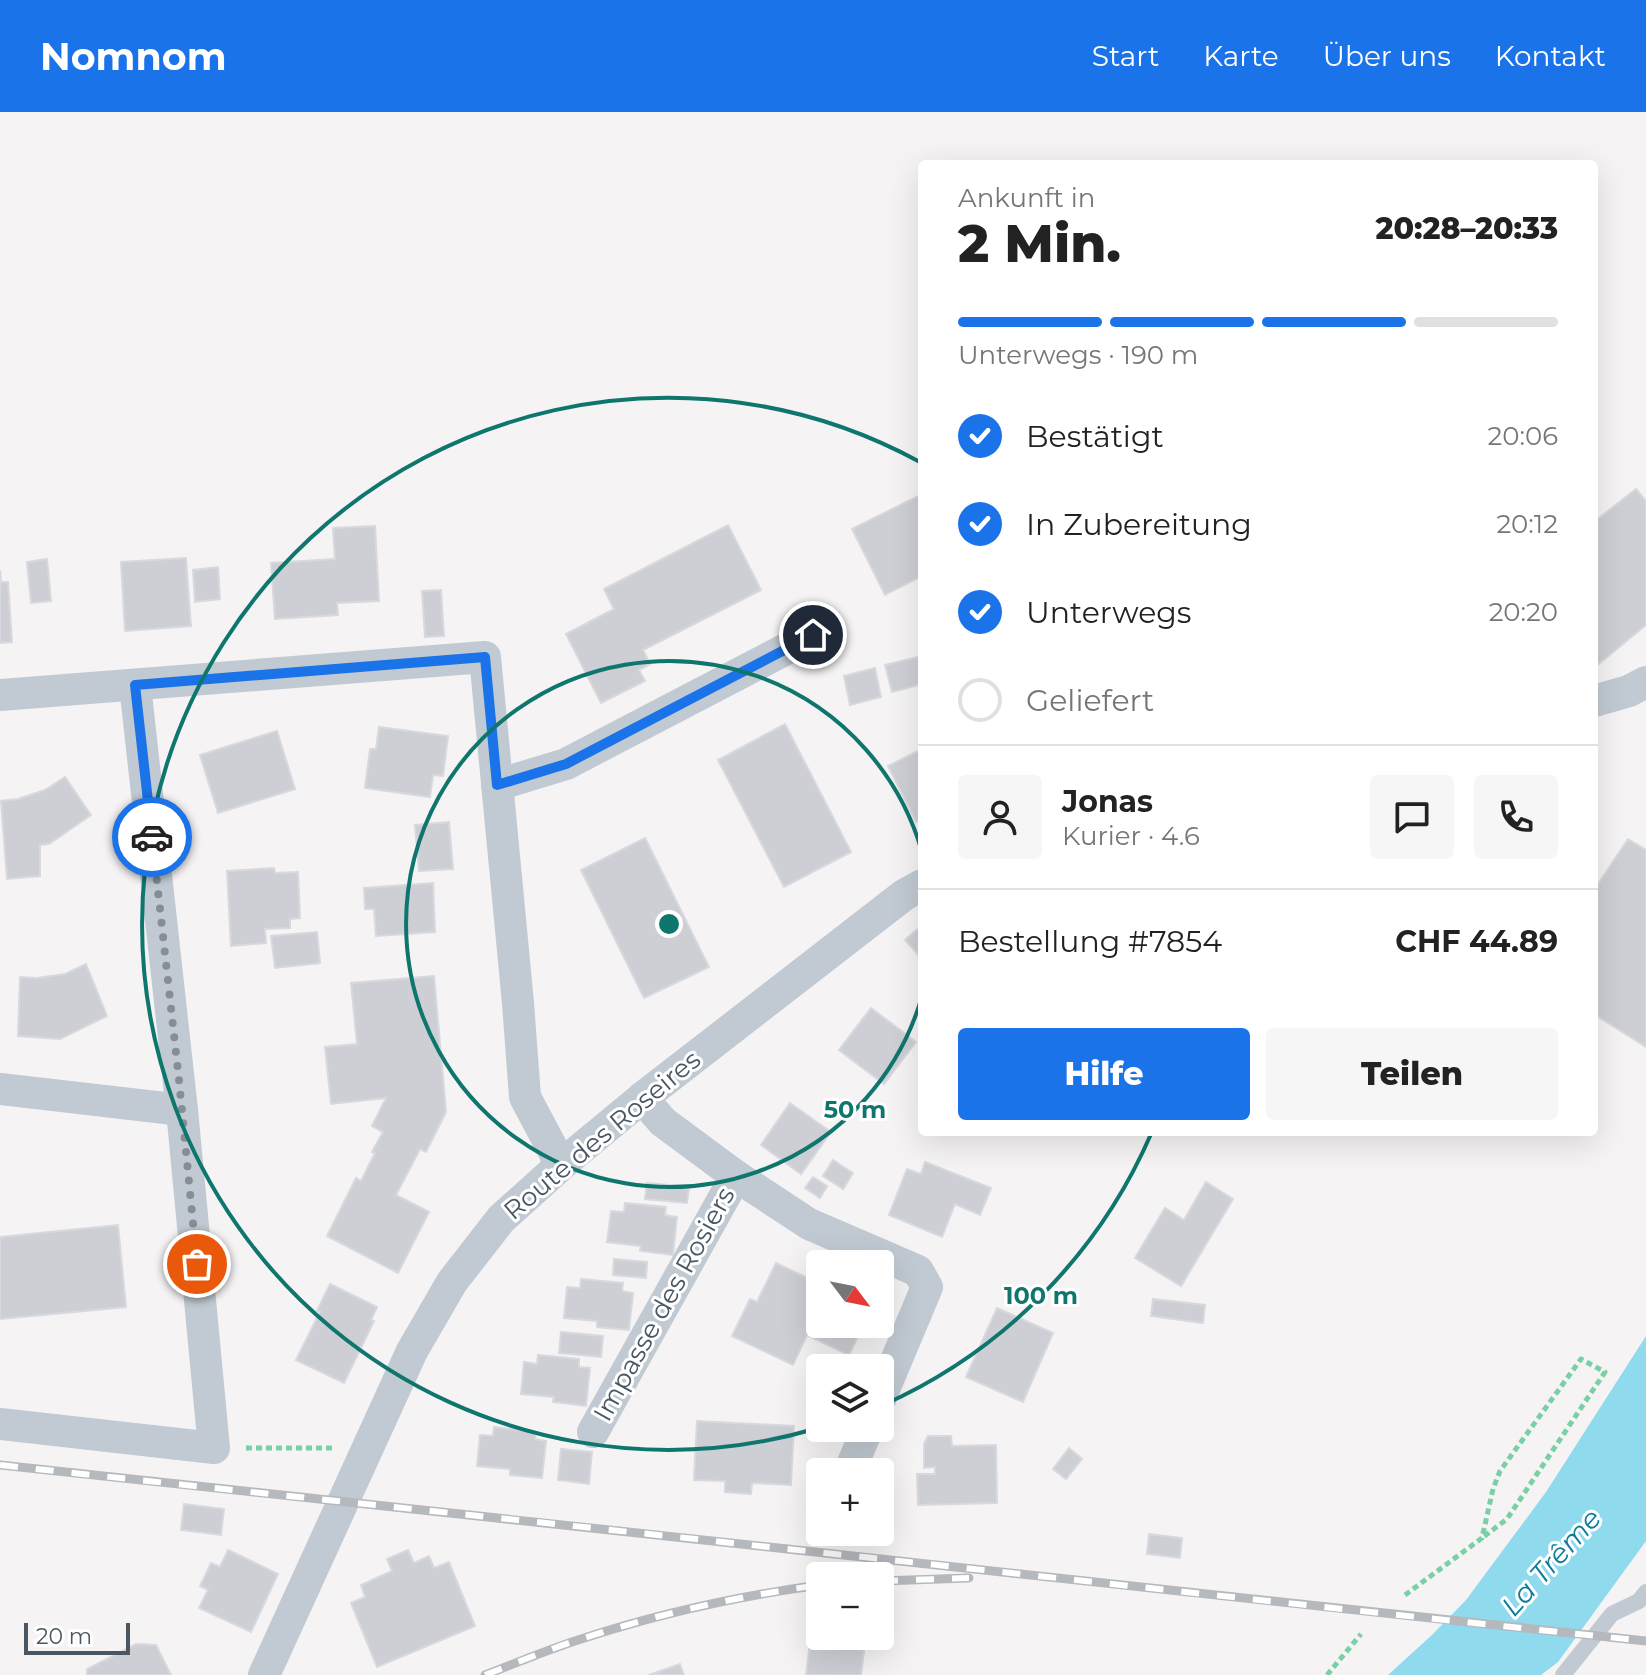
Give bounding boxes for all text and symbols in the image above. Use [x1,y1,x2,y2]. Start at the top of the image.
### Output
text: Nomnom [40,33,227,80]
text: Start [1092,39,1159,73]
text: Karte [1203,39,1279,73]
text: Über uns [1323,39,1451,73]
text: Kontakt [1495,39,1606,73]
text: Ankunft in [958,182,1095,214]
text: 20:28–20:33 [1375,210,1558,247]
text: 2 Min. [958,212,1121,275]
text: Unterwegs · 190 m [958,339,1198,371]
icon: check [958,414,1002,458]
text: Bestätigt [1026,418,1164,455]
text: 20:06 [1488,420,1558,452]
icon: check [958,502,1002,546]
text: In Zubereitung [1026,506,1252,543]
text: 20:12 [1496,508,1558,540]
icon: check [958,590,1002,634]
text: Unterwegs [1026,594,1191,631]
text: 20:20 [1489,596,1558,628]
pin [779,601,847,669]
icon: home [791,613,835,657]
text: Geliefert [1026,682,1154,719]
button: person [958,775,1042,859]
button: chat [1370,775,1454,859]
button: phone [1474,775,1558,859]
text: Jonas [1062,783,1153,820]
courier [112,797,192,877]
icon: car [130,815,174,859]
text: Kurier · 4.6 [1062,820,1200,852]
centre of rings [655,910,683,938]
text: Bestellung #7854 [958,923,1222,960]
text: CHF 44.89 [1395,923,1558,960]
button: Hilfe [958,1028,1250,1120]
button: Teilen [1266,1028,1558,1120]
street label: Route des Roseires [497,1043,707,1227]
text: 50 m [824,1095,886,1124]
street label: Impasse des Rosiers [586,1181,742,1427]
pin [163,1230,231,1298]
icon: bag [175,1242,219,1286]
north arrow [806,1250,894,1338]
map controls [806,1250,894,1650]
text: 100 m [1004,1281,1078,1310]
button: layers [806,1354,894,1442]
button: + [806,1458,894,1546]
water label: La Trême [1494,1501,1608,1623]
button: − [806,1562,894,1650]
scale bar [24,1619,130,1655]
text: 20 m [36,1623,92,1650]

